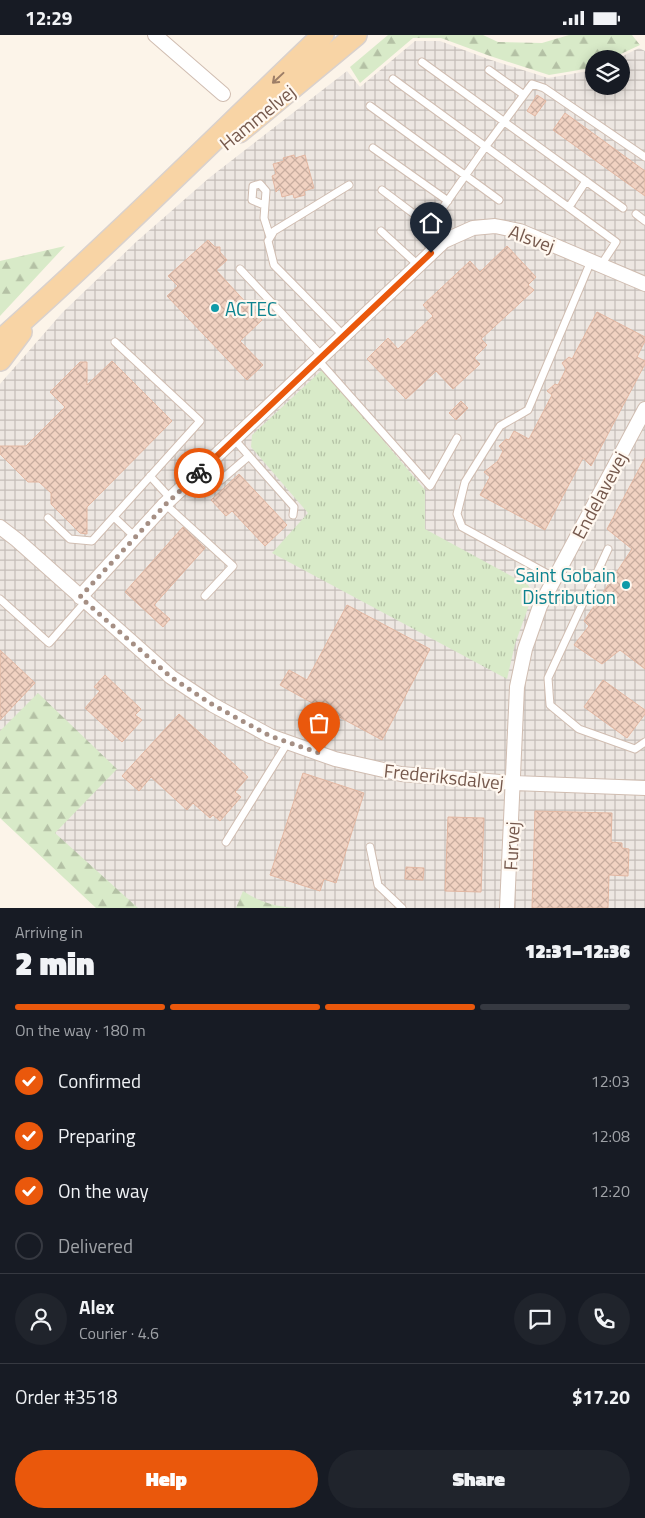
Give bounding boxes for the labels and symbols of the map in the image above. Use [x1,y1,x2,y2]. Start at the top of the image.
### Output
one-way arrow [271,72,284,84]
street label: Hammelvej [213,77,301,157]
pin [410,202,452,253]
street label: Alsvej [505,216,559,260]
place label: ACTEC [225,294,277,323]
marker: ACTEC [209,302,221,314]
street label: Endelavevej [564,446,634,544]
courier [174,448,224,498]
place label: Saint Gobain Distribution [515,560,616,611]
marker: Saint Gobain Distribution [620,579,632,591]
pin [298,702,340,753]
street label: Frederiksdalvej [383,755,505,797]
street label: Furvej [495,821,527,871]

